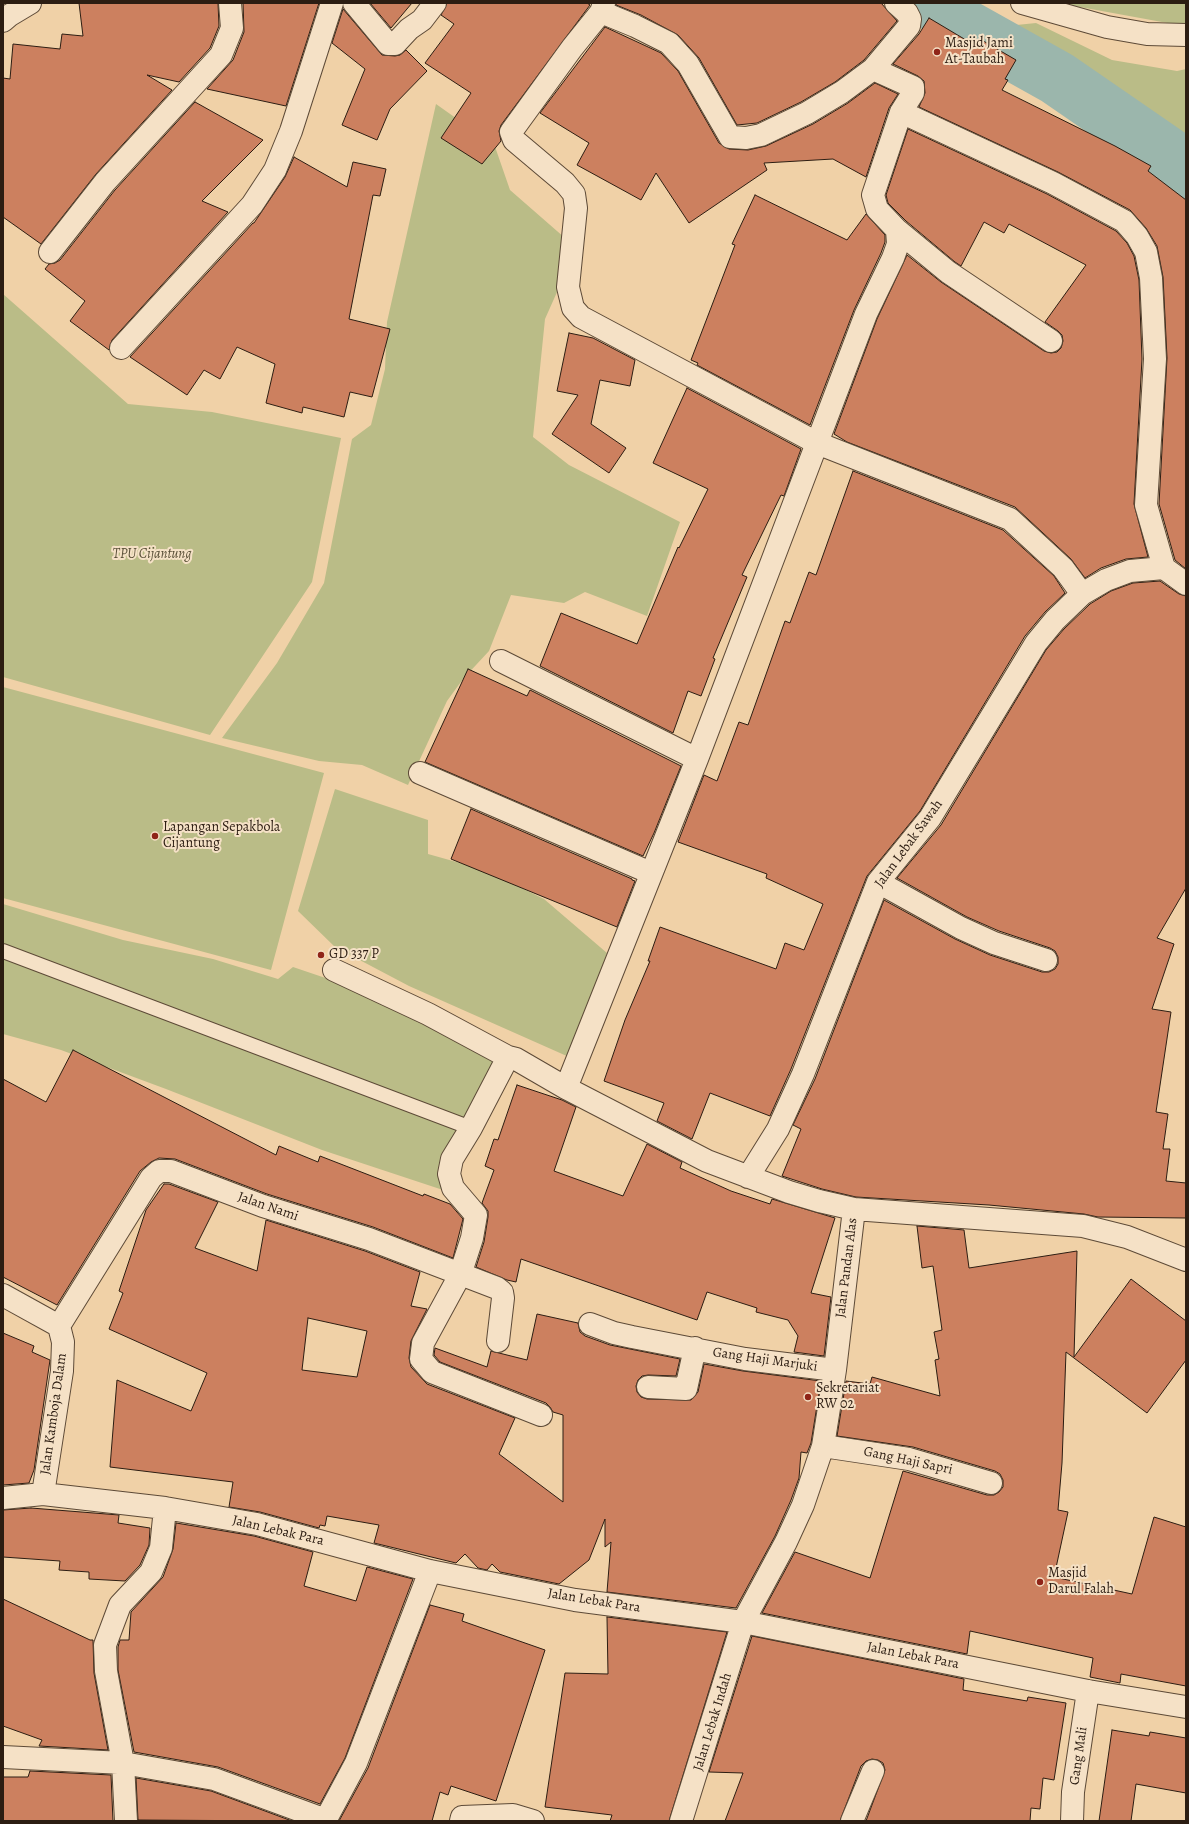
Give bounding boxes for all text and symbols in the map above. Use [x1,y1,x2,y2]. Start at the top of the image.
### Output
place label: Masjid Jami At-Taubah [945,36,1013,68]
marker: Masjid Jami At-Taubah [932,47,942,57]
park label: TPU Cijantung [113,547,191,563]
street label: Jalan Lebak Sawah [871,797,947,891]
place label: Lapangan Sepakbola Cijantung [163,820,280,852]
marker: Lapangan Sepakbola Cijantung [150,831,160,841]
place label: GD 337 P [329,947,379,963]
marker: GD 337 P [316,950,326,960]
street label: Jalan Nami [235,1189,301,1225]
street label: Jalan Pandan Alas [833,1217,861,1319]
street label: Gang Haji Marjuki [711,1344,819,1376]
street label: Jalan Kamboja Dalam [37,1352,71,1476]
place label: Sekretariat RW 02 [816,1381,879,1414]
marker: Sekretariat RW 02 [803,1392,813,1402]
street label: Gang Haji Sapri [862,1443,954,1479]
street label: Jalan Lebak Para [231,1512,325,1550]
place label: Masjid Darul Falah [1048,1566,1114,1598]
marker: Masjid Darul Falah [1035,1577,1045,1587]
street label: Jalan Lebak Para [547,1585,641,1617]
street label: Jalan Lebak Para [866,1639,960,1673]
street label: Jalan Lebak Indah [690,1671,736,1773]
street label: Gang Mali [1067,1726,1091,1786]

